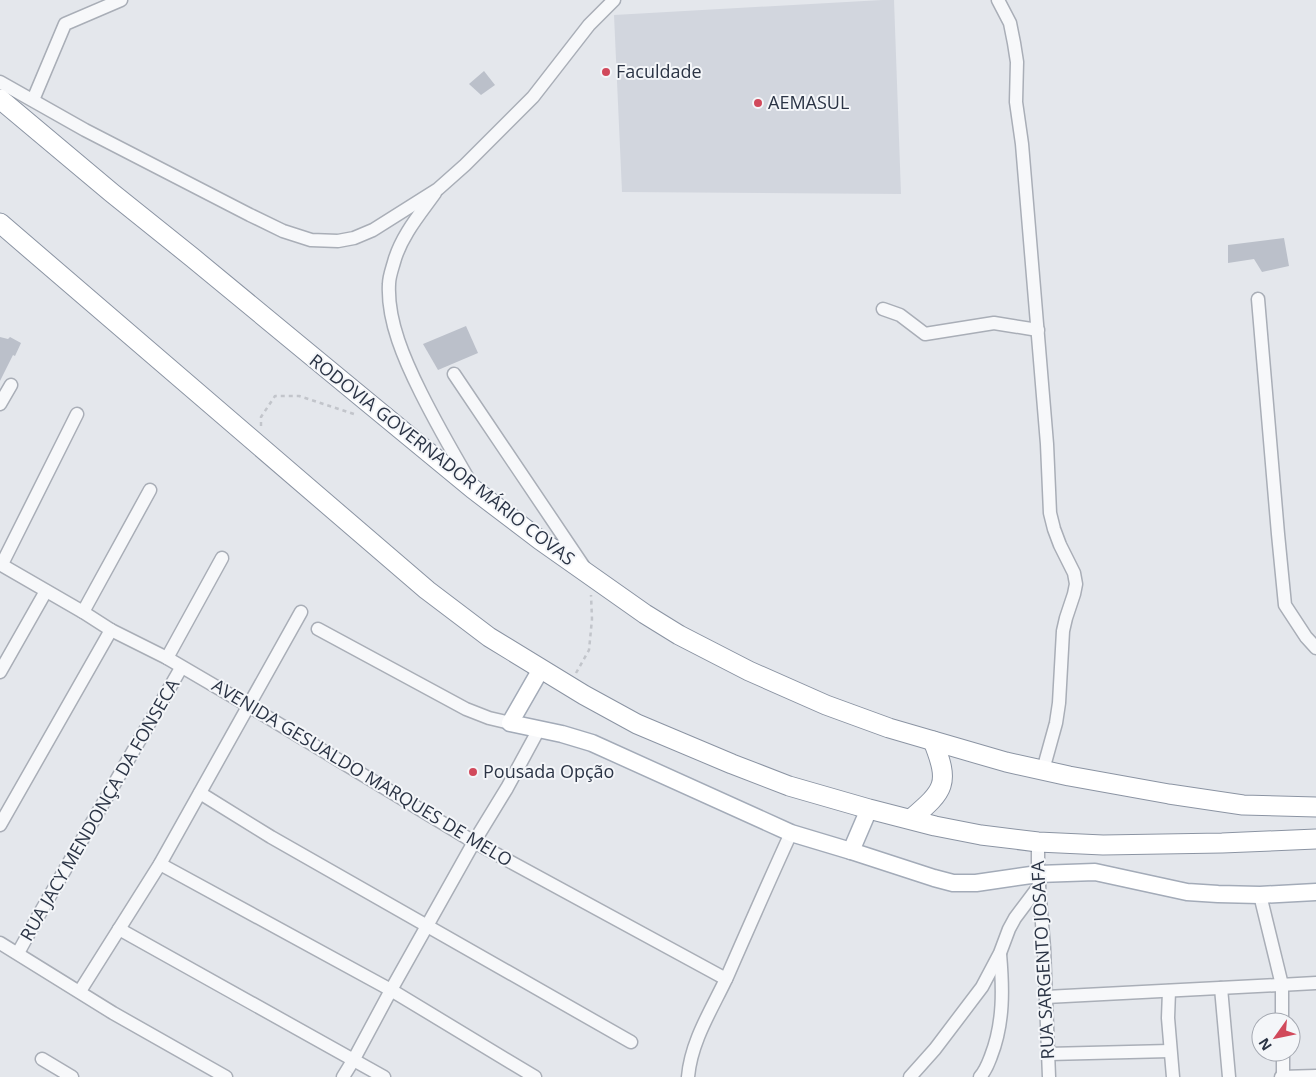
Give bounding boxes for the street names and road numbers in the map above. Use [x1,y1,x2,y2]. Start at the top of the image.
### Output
street label: RODOVIA GOVERNADOR MÁRIO COVAS [305,348,580,570]
street label: AVENIDA GESUALDO MARQUES DE MELO [208,673,517,872]
street label: RUA JACY MENDONÇA DA FONSECA [14,674,185,945]
street label: RUA SARGENTO JOSAFA [1025,860,1059,1060]

